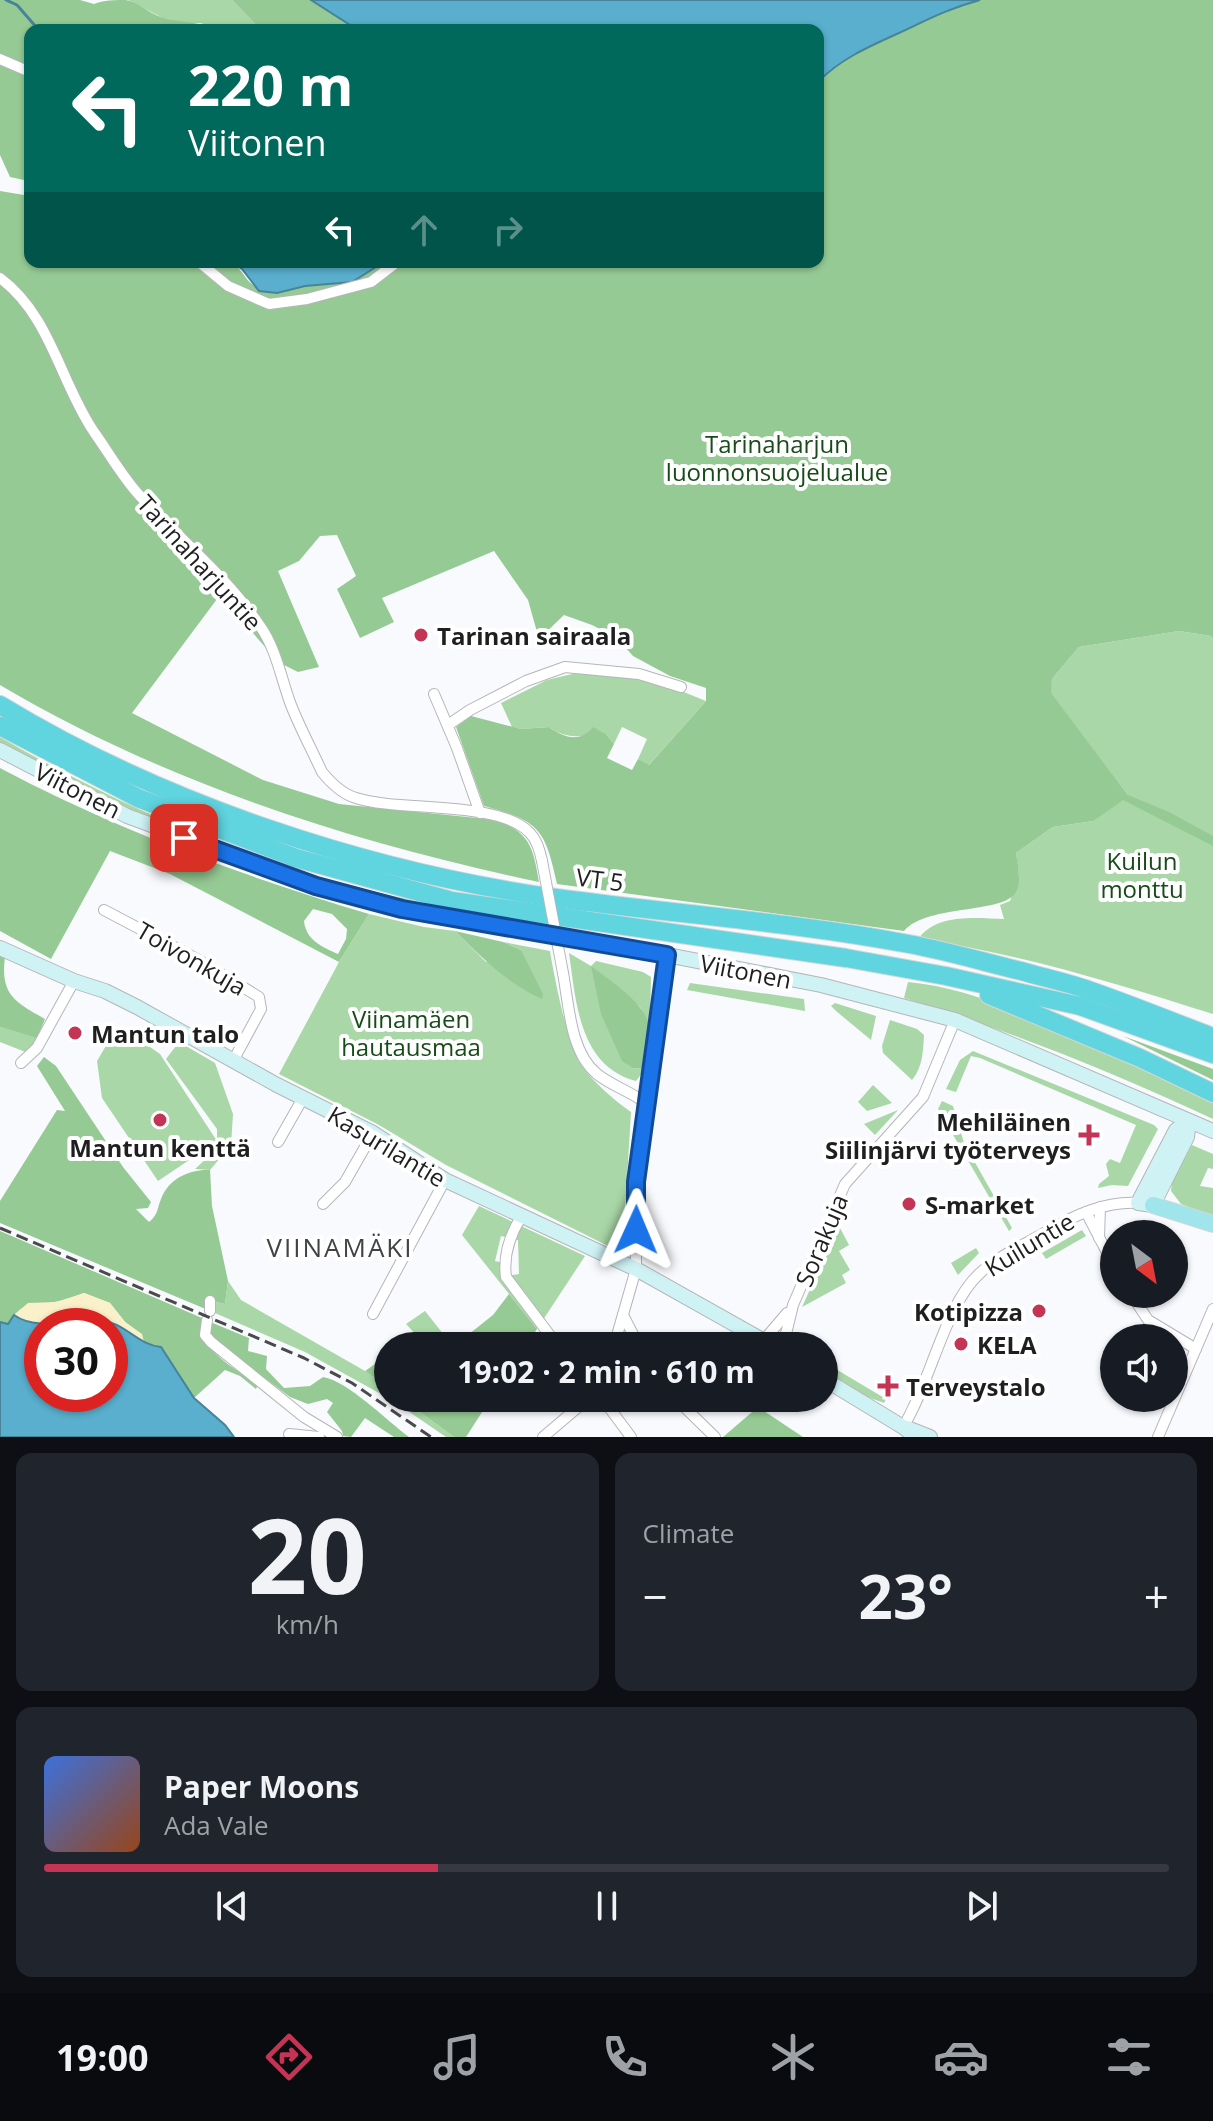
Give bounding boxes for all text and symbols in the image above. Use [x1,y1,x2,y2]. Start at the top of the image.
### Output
text: 220 m [188,46,354,122]
icon: left [56,56,160,160]
text: Viitonen [188,118,327,167]
icon: left [318,208,362,252]
icon: ahead [402,208,446,252]
icon: right [486,208,530,252]
park label: Tarinaharjun luonnonsuojelualue [666,427,888,488]
street label: Tarinaharjuntie [130,487,270,637]
place label: Tarinan sairaala [437,619,631,652]
marker: Tarinan sairaala [412,626,430,644]
street label: Viitonen [29,754,127,826]
pin [150,804,218,872]
icon: arrive [162,816,206,860]
park label: Kuilun monttu [1100,844,1184,905]
street label: VT 5 [574,860,626,898]
street label: Toivonkuja [131,913,253,1003]
street label: Viitonen [698,946,794,996]
park label: Viinamäen hautausmaa [341,1002,481,1063]
place label: Mantun talo [91,1017,239,1050]
marker: Mantun talo [66,1024,84,1042]
street label: Kasurilantie [322,1098,452,1194]
place label: Mehiläinen Siilinjärvi työterveys [825,1105,1071,1166]
marker: Mantun kenttä [151,1111,169,1129]
marker: Mehiläinen Siilinjärvi työterveys [1078,1124,1100,1146]
place label: Mantun kenttä [69,1131,251,1164]
position arrow [594,1188,678,1272]
place label: S-market [925,1188,1034,1221]
street label: Sorakuja [787,1189,855,1291]
marker: S-market [900,1195,918,1213]
street label: Kuiluntie [978,1204,1080,1284]
north arrow [1100,1220,1188,1308]
map controls [1100,1220,1188,1412]
district label: VIINAMÄKI [266,1229,414,1265]
place label: Kotipizza [914,1295,1023,1328]
marker: Kotipizza [1030,1302,1048,1320]
speed limit sign: 30 [24,1308,128,1412]
button: sound [1100,1324,1188,1412]
place label: KELA [977,1328,1037,1361]
marker: KELA [952,1335,970,1353]
text: 19:02 · 2 min · 610 m [457,1351,755,1392]
place label: Terveystalo [906,1370,1046,1403]
marker: Terveystalo [877,1375,899,1397]
text: 20 [248,1483,367,1624]
text: Climate [643,1515,734,1551]
text: 23° [859,1555,953,1637]
text: − [643,1566,668,1626]
text: + [1144,1566,1169,1626]
text: km/h [276,1606,339,1642]
text: Paper Moons [164,1766,359,1807]
text: Ada Vale [164,1807,269,1843]
icon: previous [210,1884,254,1928]
icon: pause [585,1884,629,1928]
icon: next [960,1884,1004,1928]
icon: directions [261,2029,317,2085]
icon: music [429,2029,485,2085]
icon: phone [597,2029,653,2085]
icon: climate [765,2029,821,2085]
icon: car [933,2029,989,2085]
icon: filters [1101,2029,1157,2085]
text: 19:00 [56,2033,149,2082]

